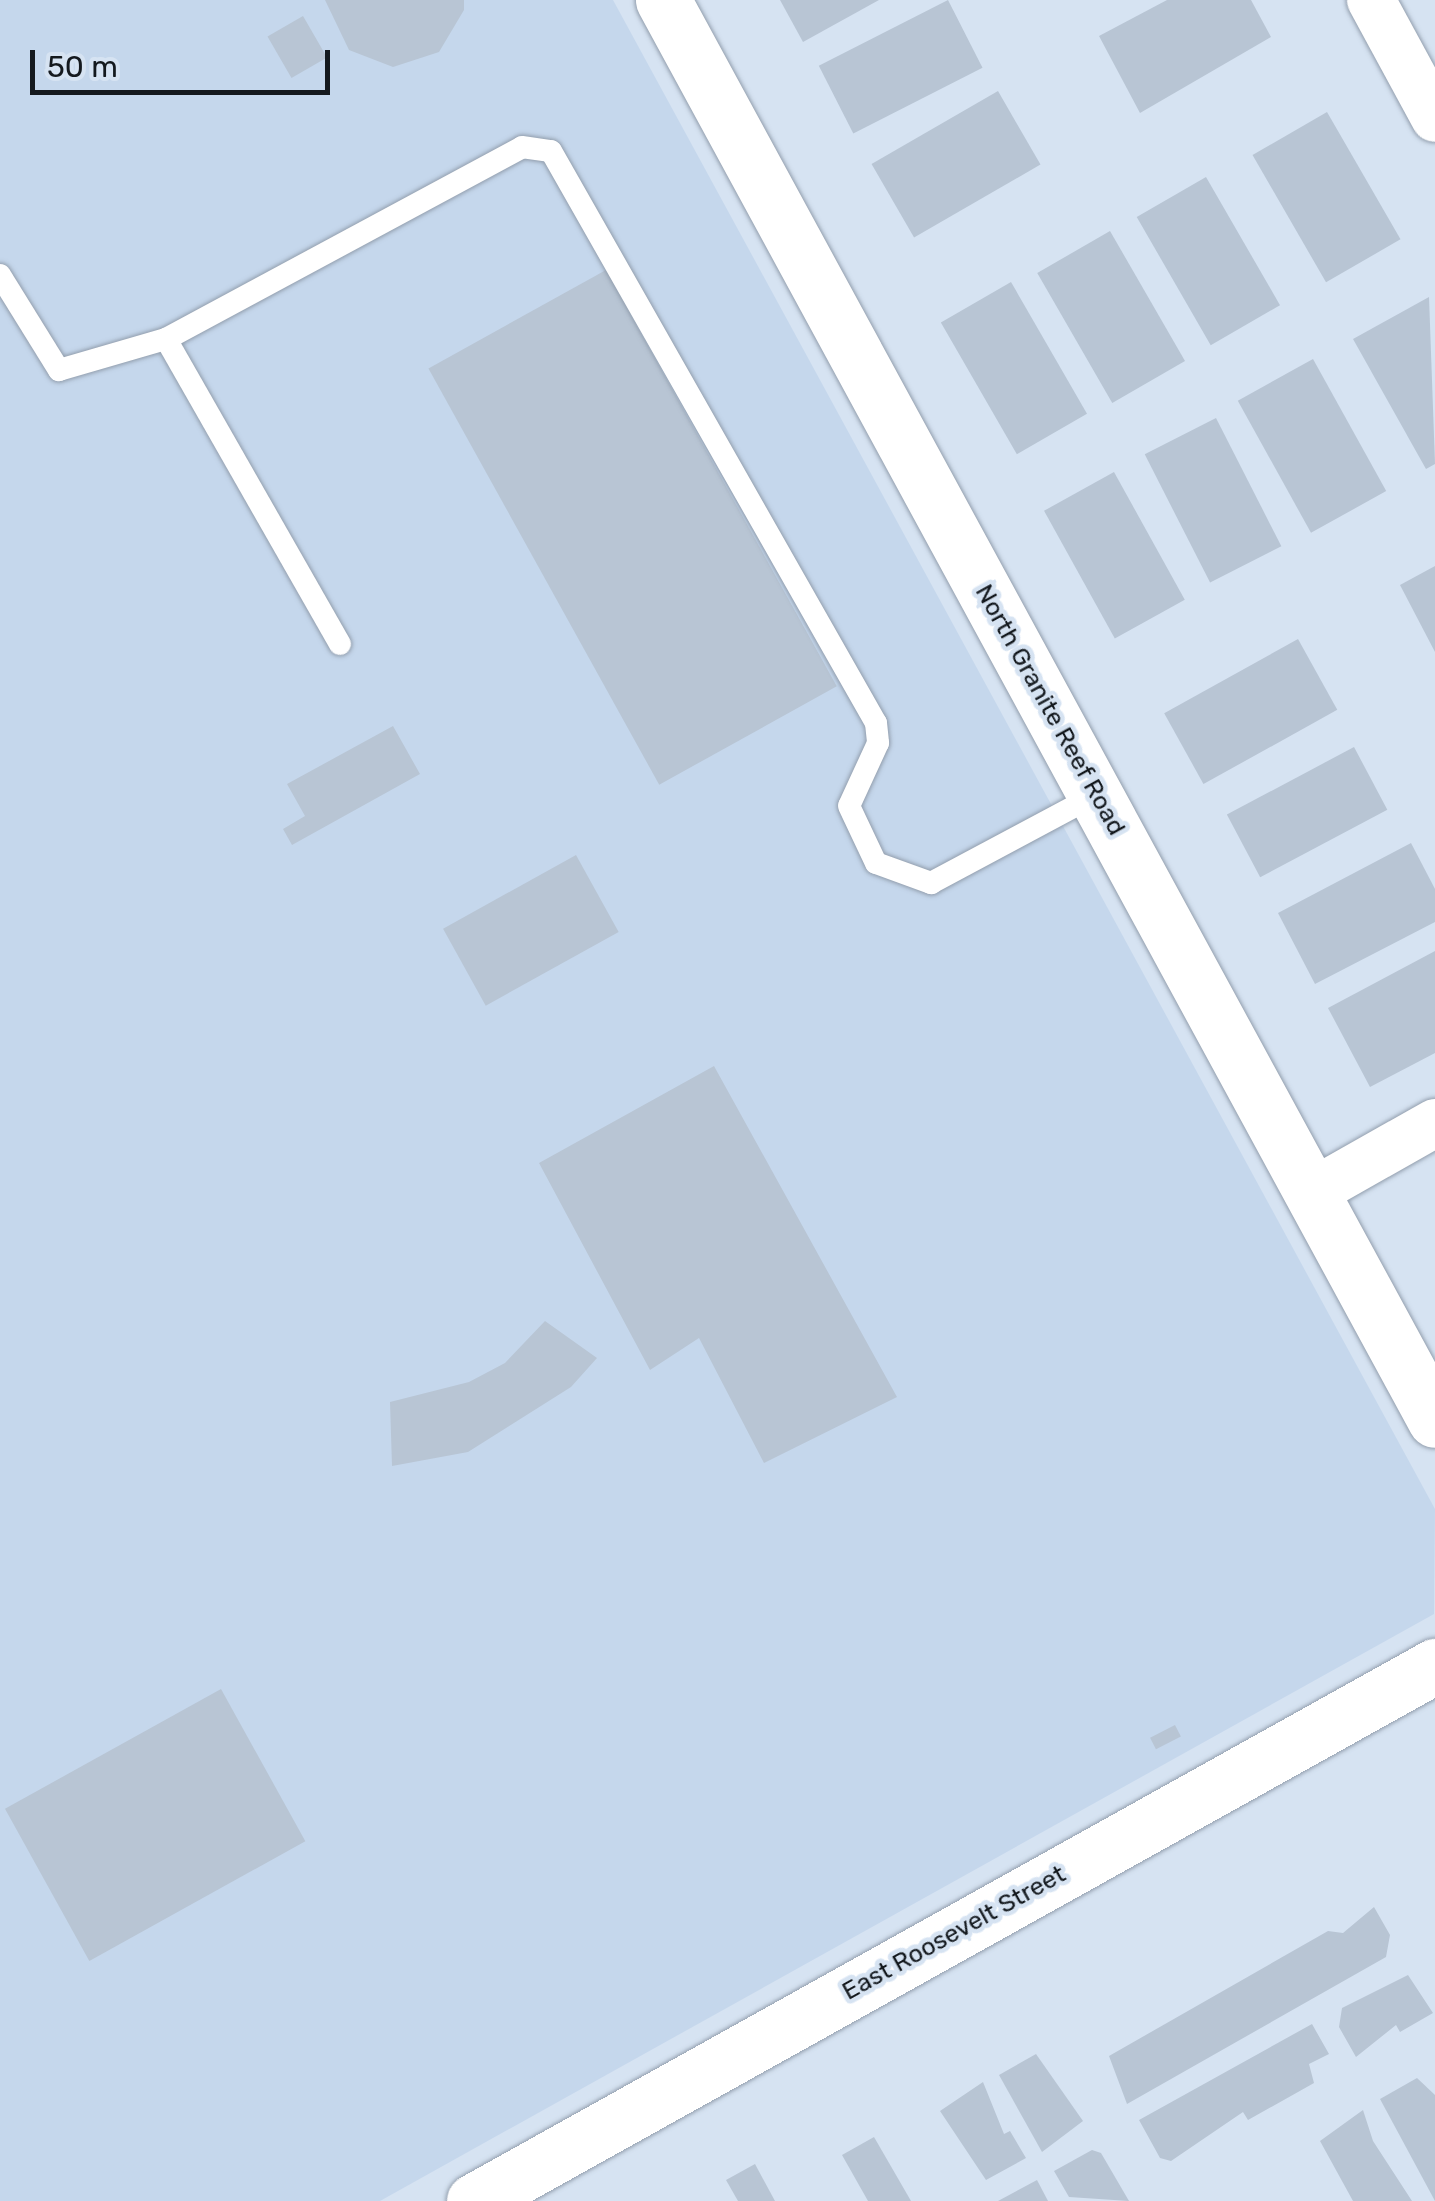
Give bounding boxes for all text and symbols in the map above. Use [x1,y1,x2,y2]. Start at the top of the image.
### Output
scale bar [35,30,335,92]
text: 50 m [47,49,118,85]
street label: North Granite Reef Road [968,579,1132,841]
street label: East Roosevelt Street [837,1859,1071,2007]

